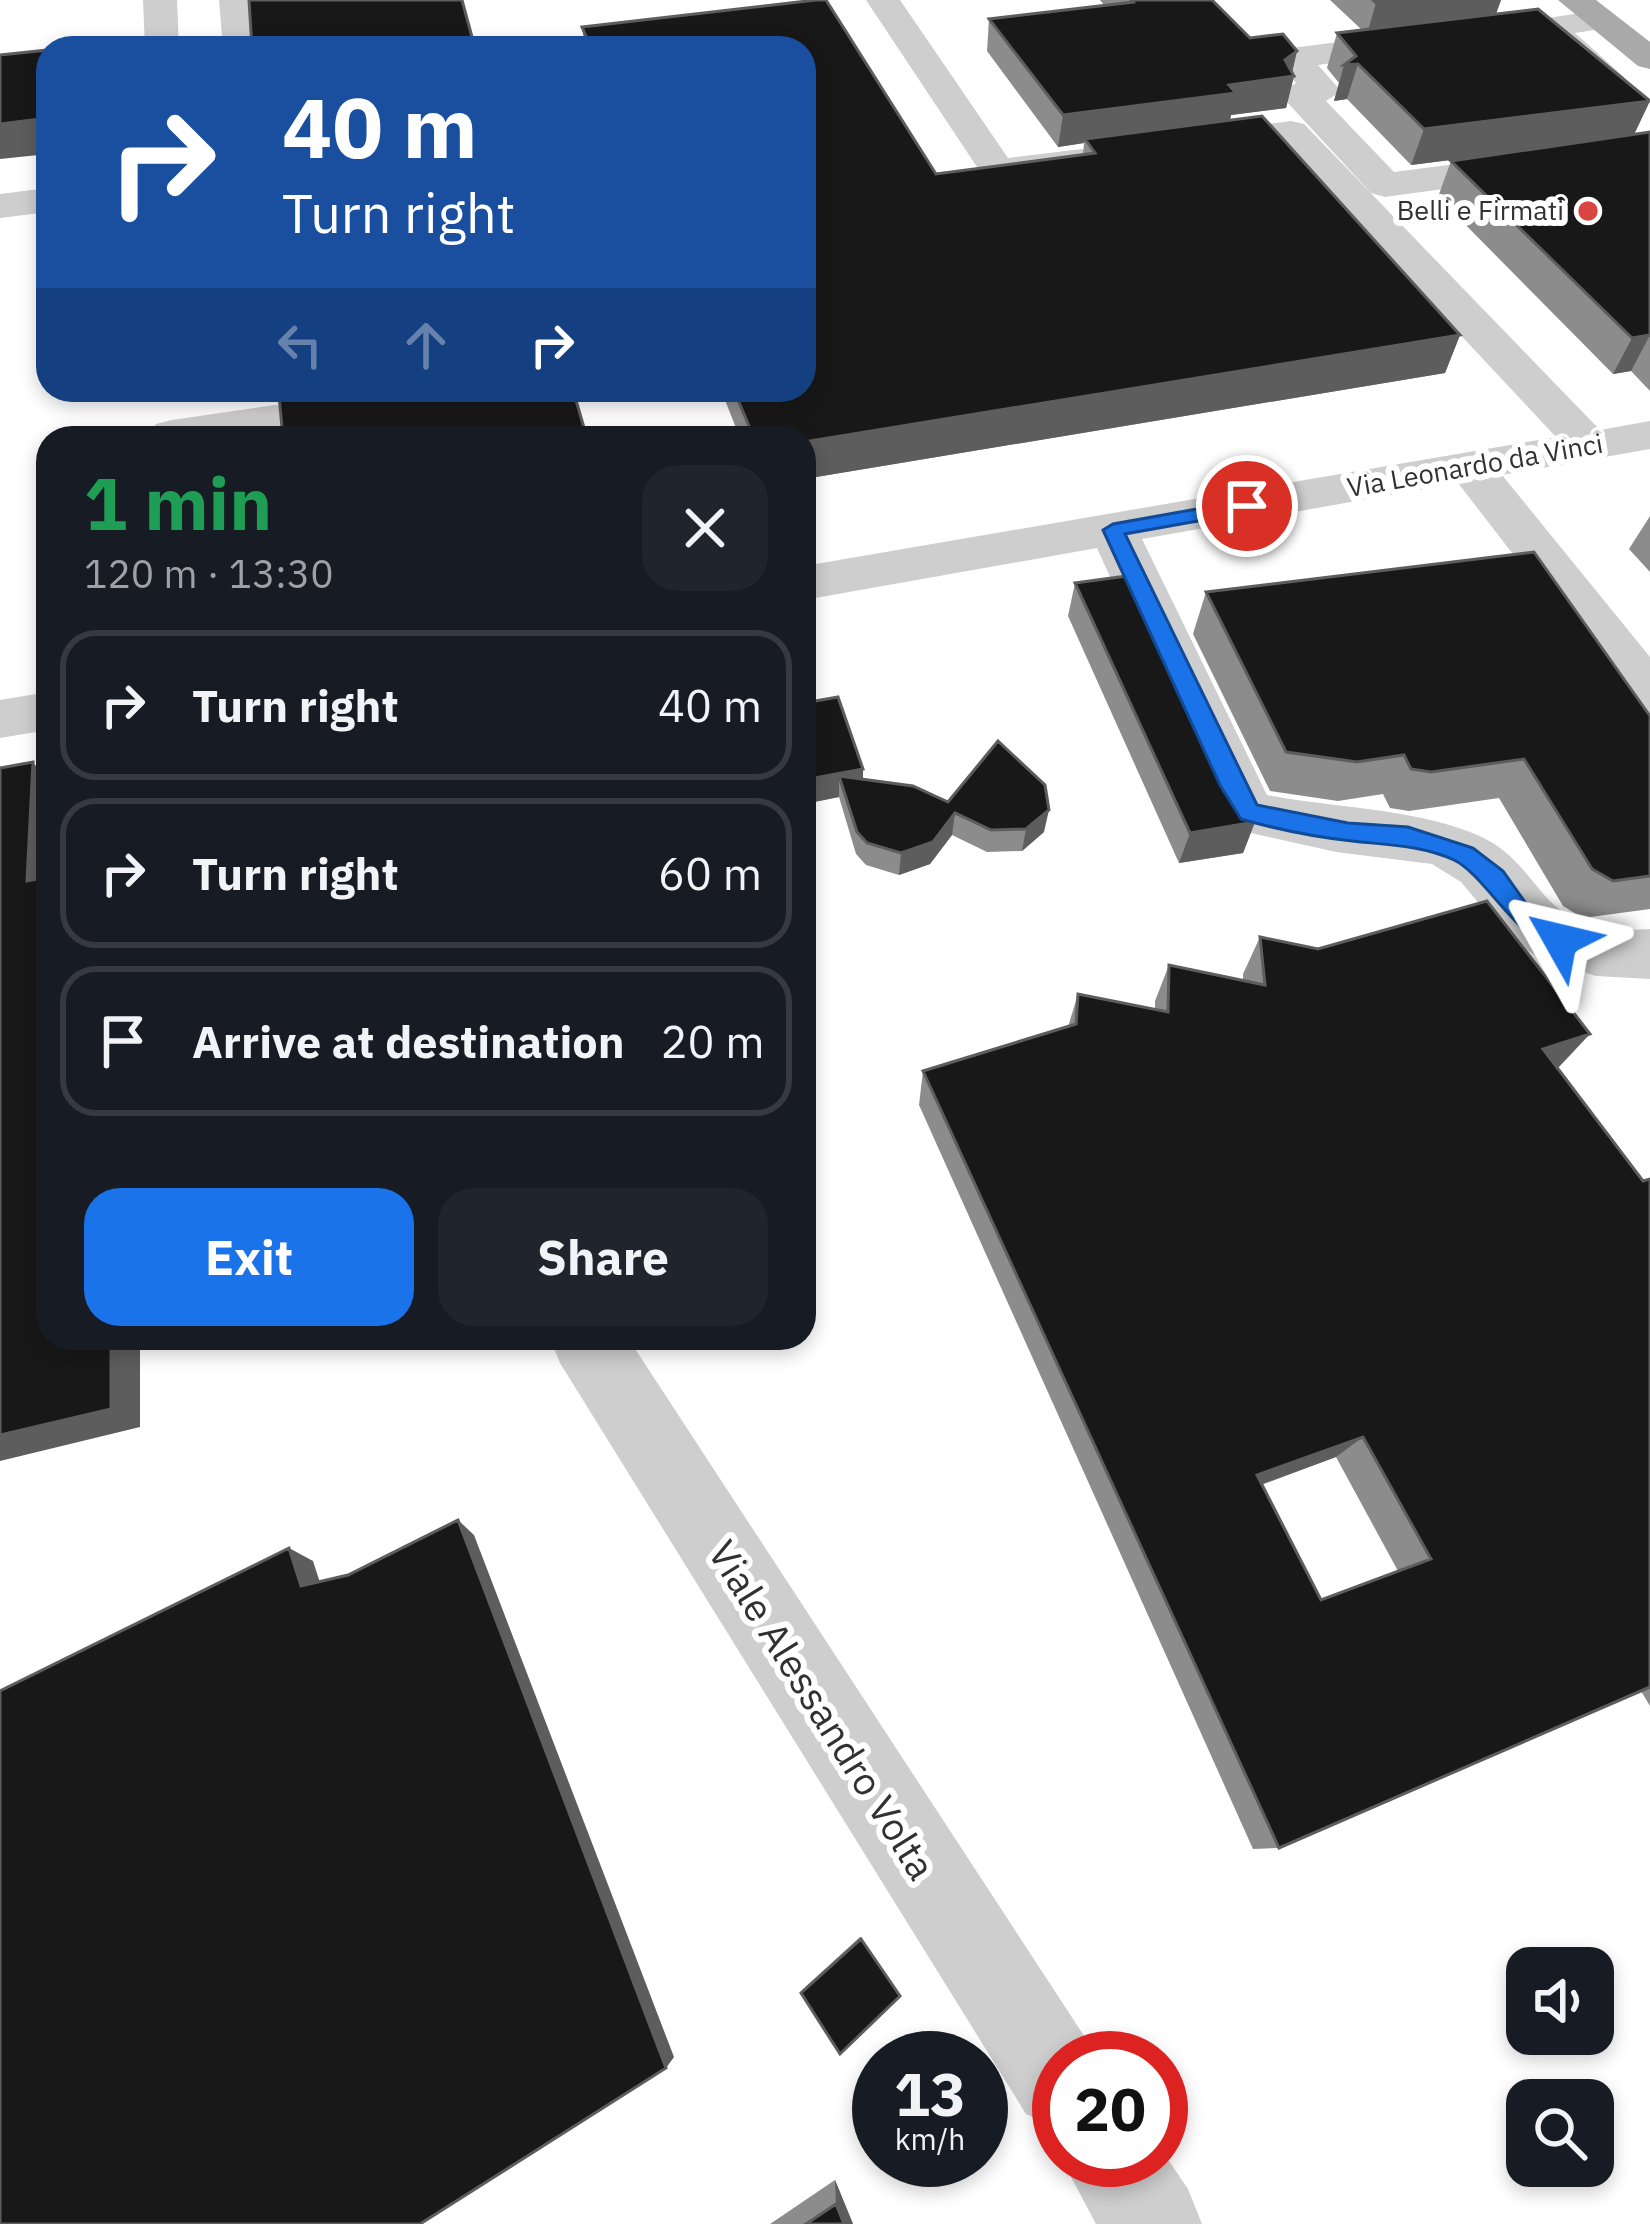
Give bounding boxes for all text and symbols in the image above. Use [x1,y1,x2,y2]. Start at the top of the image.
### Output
text: 40 m [282,72,478,181]
icon: right [84,84,240,240]
text: Turn right [282,178,516,248]
place label: Belli e Firmati [1397,192,1564,227]
marker: Belli e Firmati [1575,198,1601,224]
icon: left [267,312,333,378]
icon: ahead [393,312,459,378]
icon: right [519,312,585,378]
street label: Via Leonardo da Vinci [1344,425,1605,504]
pin [1196,455,1298,557]
text: 1 min [84,456,272,550]
button: close [642,465,768,591]
icon: arrive [1214,473,1280,539]
text: 120 m · 13:30 [84,548,334,599]
icon: right [90,672,156,738]
text: Turn right [192,676,399,734]
text: 40 m [658,676,762,734]
icon: right [90,840,156,906]
text: Turn right [192,844,399,902]
text: 60 m [658,844,762,902]
position arrow [1497,877,1623,1003]
icon: arrive [90,1008,156,1074]
text: Arrive at destination [192,1012,625,1070]
text: 20 m [661,1012,764,1070]
button: Exit [84,1188,414,1326]
button: Share [438,1188,768,1326]
street label: Viale Alessandro Volta [697,1531,947,1889]
map controls [1506,1947,1614,2187]
button: sound [1506,1947,1614,2055]
speed limit sign: 20 [1032,2031,1188,2187]
text: 13 [894,2054,966,2133]
button: search [1506,2079,1614,2187]
text: km/h [895,2119,965,2158]

